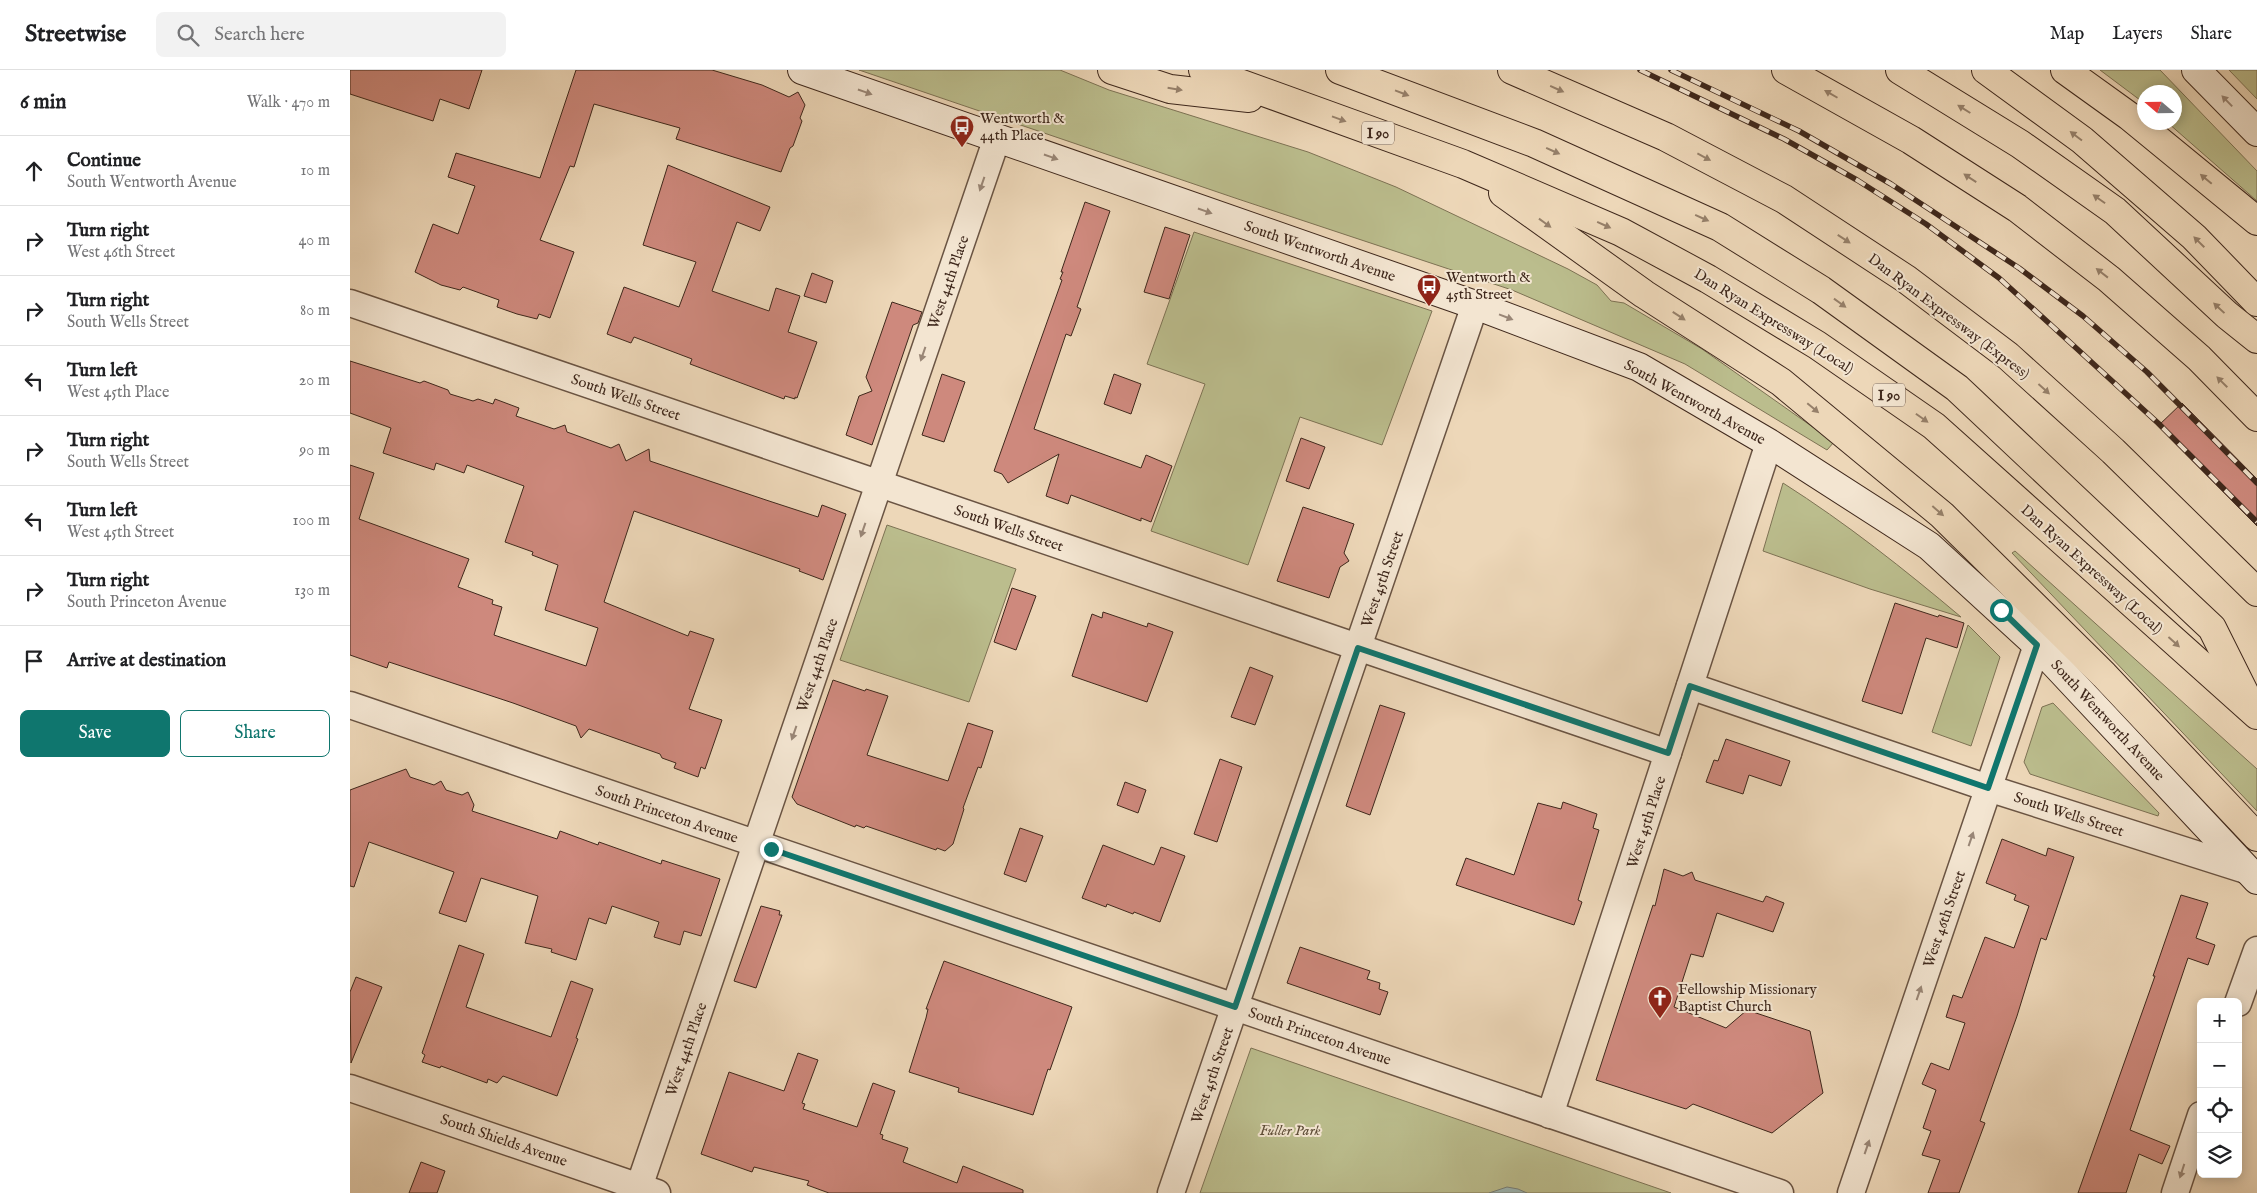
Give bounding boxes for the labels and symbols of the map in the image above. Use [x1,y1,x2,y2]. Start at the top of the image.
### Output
one-way arrow [1167,85,1183,93]
one-way arrow [1550,85,1564,93]
north arrow [2137,85,2182,130]
one-way arrow [858,88,873,96]
one-way arrow [1395,89,1410,97]
one-way arrow [1824,90,1839,98]
one-way arrow [2221,95,2233,107]
one-way arrow [1957,105,1970,114]
place label: Wentworth & 44th Place [980,109,1065,145]
bus stop icon: Wentworth & 44th Place [949,114,975,148]
one-way arrow [1332,115,1347,123]
road number: I 90 [1362,122,1394,144]
one-way arrow [2069,131,2083,141]
one-way arrow [1546,147,1561,156]
one-way arrow [1697,153,1711,161]
one-way arrow [1044,154,1059,161]
one-way arrow [1964,173,1977,183]
one-way arrow [2200,174,2212,185]
one-way arrow [977,177,985,192]
one-way arrow [2093,194,2106,205]
one-way arrow [1197,208,1212,215]
one-way arrow [1695,215,1709,223]
street label: South Wentworth Avenue [1242,217,1398,286]
one-way arrow [1539,218,1552,228]
one-way arrow [1597,221,1611,229]
street label: West 44th Place [924,233,973,332]
one-way arrow [1838,234,1851,244]
one-way arrow [2193,236,2205,248]
street label: Dan Ryan Expressway (Express) [1864,249,2033,384]
street label: Dan Ryan Expressway (Local) [1690,264,1857,379]
place label: Wentworth & 45th Street [1446,268,1531,304]
one-way arrow [2096,268,2109,279]
bus stop icon: Wentworth & 45th Street [1416,273,1442,307]
one-way arrow [1833,298,1846,309]
one-way arrow [2214,302,2226,314]
one-way arrow [1672,311,1685,321]
one-way arrow [1499,314,1514,321]
one-way arrow [919,347,926,362]
street label: South Wentworth Avenue [1621,356,1769,449]
street label: South Wells Street [569,370,683,425]
one-way arrow [2217,376,2229,388]
one-way arrow [2038,383,2051,394]
road number: I 90 [1873,384,1905,406]
one-way arrow [1806,402,1819,413]
one-way arrow [1915,413,1929,423]
street label: Dan Ryan Expressway (Local) [2017,500,2167,638]
street label: South Wells Street [952,501,1066,556]
one-way arrow [1931,506,1944,517]
one-way arrow [859,523,867,538]
street label: West 45th Street [1357,529,1408,630]
route start [1990,599,2013,622]
street label: West 44th Place [793,616,842,715]
one-way arrow [2168,636,2180,648]
street label: South Wentworth Avenue [2046,656,2169,785]
one-way arrow [790,726,797,741]
street label: West 45th Place [1623,774,1670,871]
street label: South Princeton Avenue [593,781,741,848]
street label: South Wells Street [2012,788,2126,841]
one-way arrow [1967,831,1975,846]
route end [760,838,783,861]
street label: West 46th Street [1919,868,1970,970]
place label: Fellowship Missionary Baptist Church [1678,980,1817,1016]
church icon: Fellowship Missionary Baptist Church [1647,985,1673,1019]
one-way arrow [1915,985,1923,1000]
street label: West 44th Place [662,1000,711,1099]
street label: South Princeton Avenue [1246,1003,1394,1070]
street label: West 45th Street [1187,1025,1238,1126]
street label: South Shields Avenue [438,1110,570,1171]
park label: Fuller Park [1259,1121,1321,1140]
one-way arrow [1863,1139,1871,1154]
one-way arrow [2178,1164,2186,1179]

